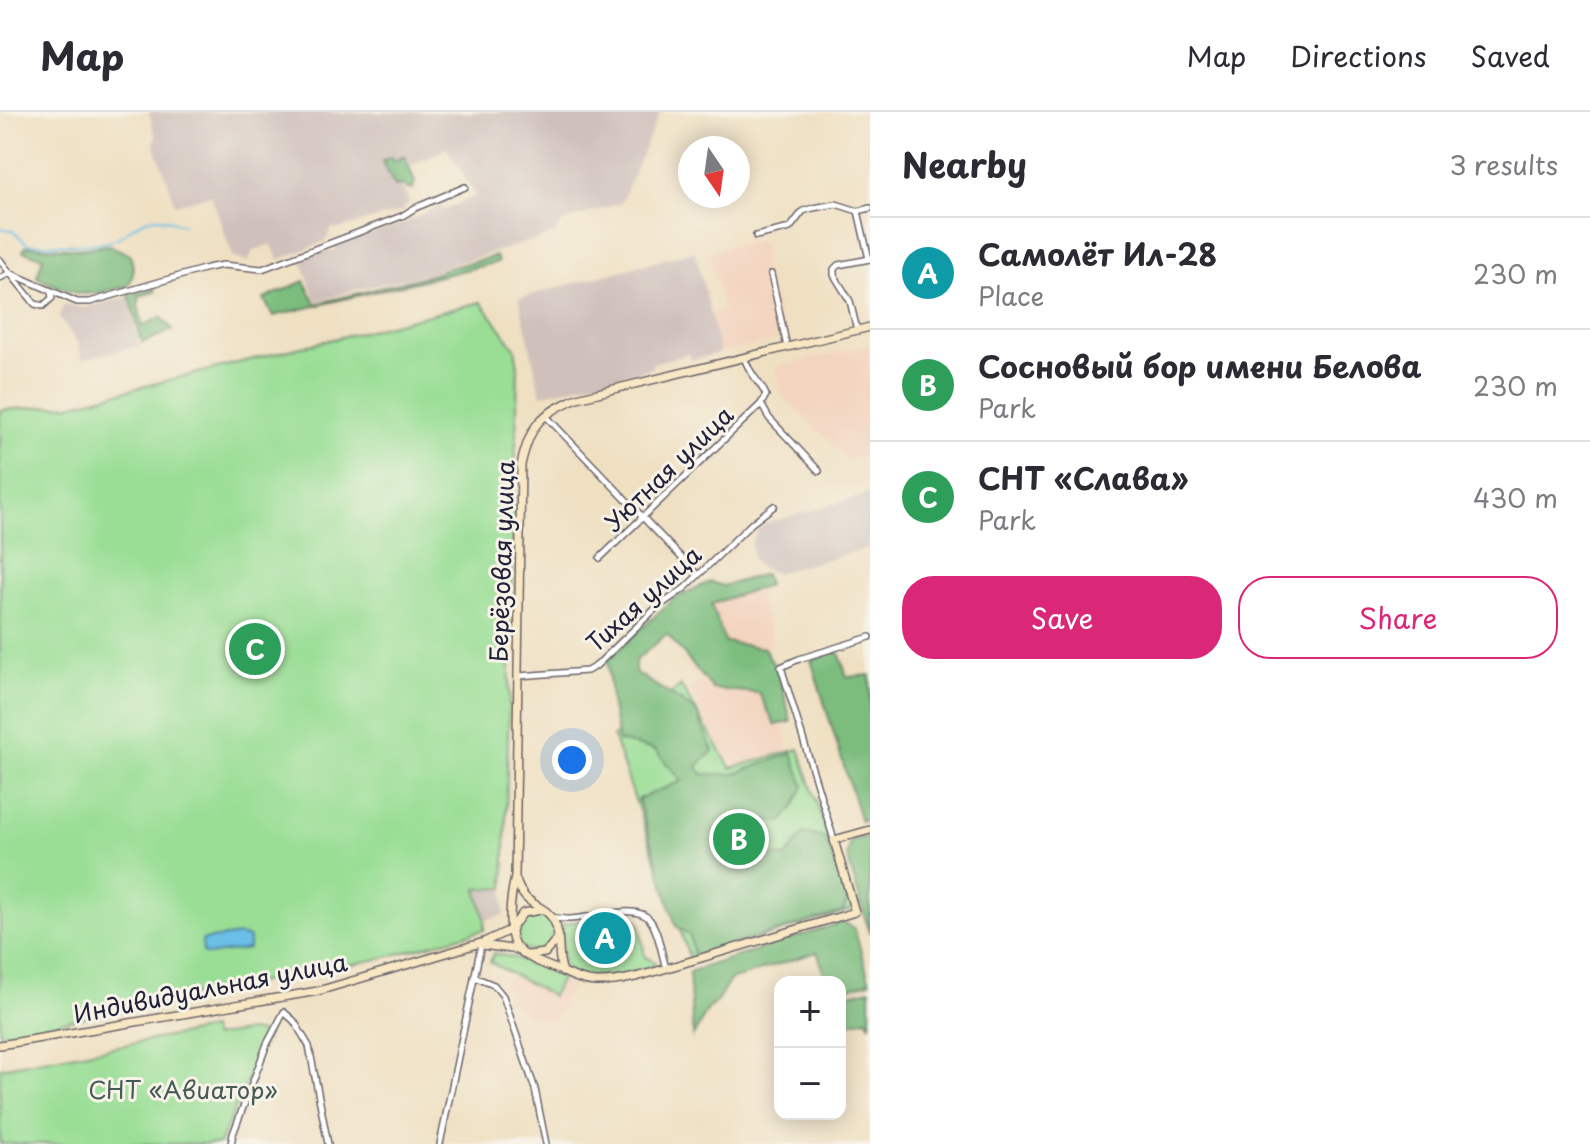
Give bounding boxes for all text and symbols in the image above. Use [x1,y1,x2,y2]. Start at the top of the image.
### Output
text: Map [40,27,124,84]
text: Map [1187,34,1246,77]
text: Directions [1290,34,1427,77]
text: Saved [1471,34,1550,77]
north arrow [678,136,750,208]
text: Nearby [902,138,1027,190]
text: 3 results [1450,145,1558,184]
text: Самолёт Ил-28 [978,231,1217,276]
text: A [918,254,938,293]
text: 230 m [1473,254,1558,293]
text: Place [978,276,1044,315]
text: Сосновый бор имени Белова [978,343,1422,388]
text: B [919,366,937,405]
text: 230 m [1473,366,1558,405]
text: Park [978,388,1036,427]
street label: Уютная улица [595,397,741,539]
text: СНТ «Слава» [978,455,1188,500]
street label: Берёзовая улица [479,459,523,663]
text: C [918,478,938,517]
text: 430 m [1473,478,1558,517]
text: Park [978,500,1036,539]
street label: Тихая улица [577,536,709,660]
button: Save [902,576,1222,659]
button: Share [1238,576,1558,659]
pin: C [229,619,281,679]
your location [552,740,592,780]
pin: B [713,809,765,869]
pin: A [579,908,631,968]
street label: Индивидуальная улица [70,943,350,1031]
map controls [774,976,846,1120]
button: + [774,976,846,1048]
button: − [774,1048,846,1120]
park label: СНТ «Авиатор» [88,1071,278,1107]

